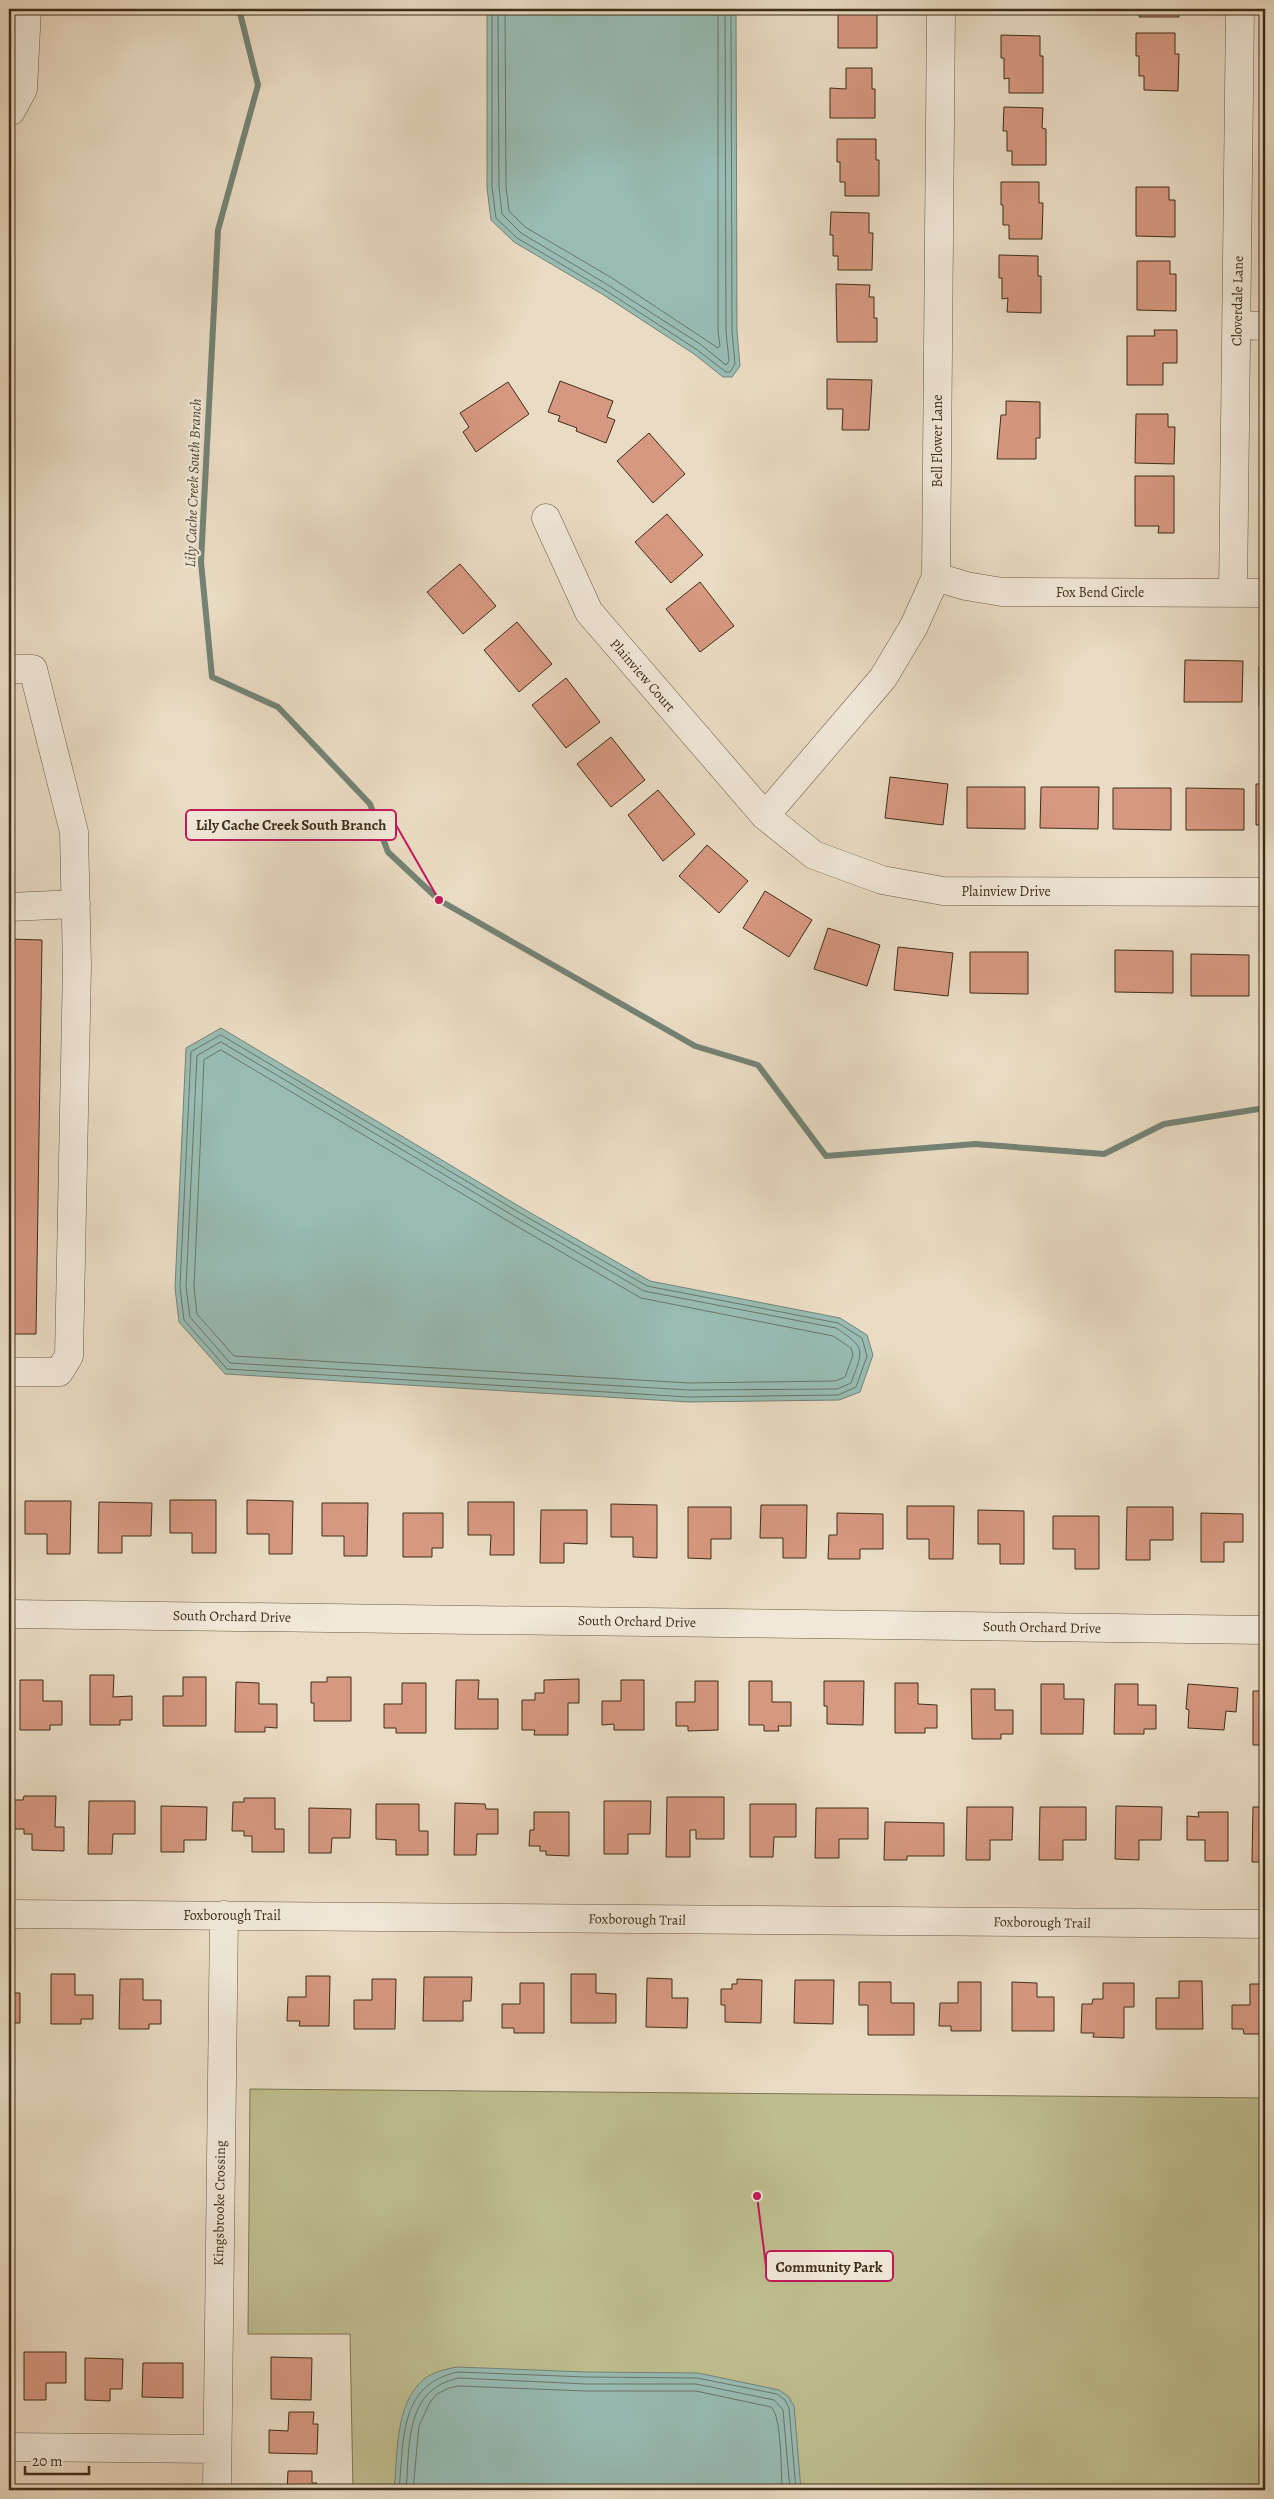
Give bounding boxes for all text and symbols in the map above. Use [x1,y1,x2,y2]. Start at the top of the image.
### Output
street label: Cloverdale Lane [1227,256,1248,346]
street label: Bell Flower Lane [928,394,947,488]
water label: Lily Cache Creek South Branch [180,398,206,568]
street label: Fox Bend Circle [1056,583,1144,602]
street label: Plainview Court [606,635,680,716]
callout: Lily Cache Creek South Branch [186,810,396,840]
text: Lily Cache Creek South Branch [196,815,386,835]
street label: Plainview Drive [961,882,1051,901]
street label: South Orchard Drive [173,1606,291,1627]
street label: South Orchard Drive [578,1611,696,1632]
street label: South Orchard Drive [983,1617,1101,1638]
street label: Foxborough Trail [183,1906,281,1925]
street label: Foxborough Trail [588,1909,686,1930]
street label: Foxborough Trail [993,1912,1091,1933]
street label: Kingsbrooke Crossing [209,2140,230,2266]
callout: Community Park [766,2251,893,2281]
text: Community Park [776,2257,883,2277]
scale bar [25,2444,89,2476]
text: 20 m [32,2451,63,2471]

